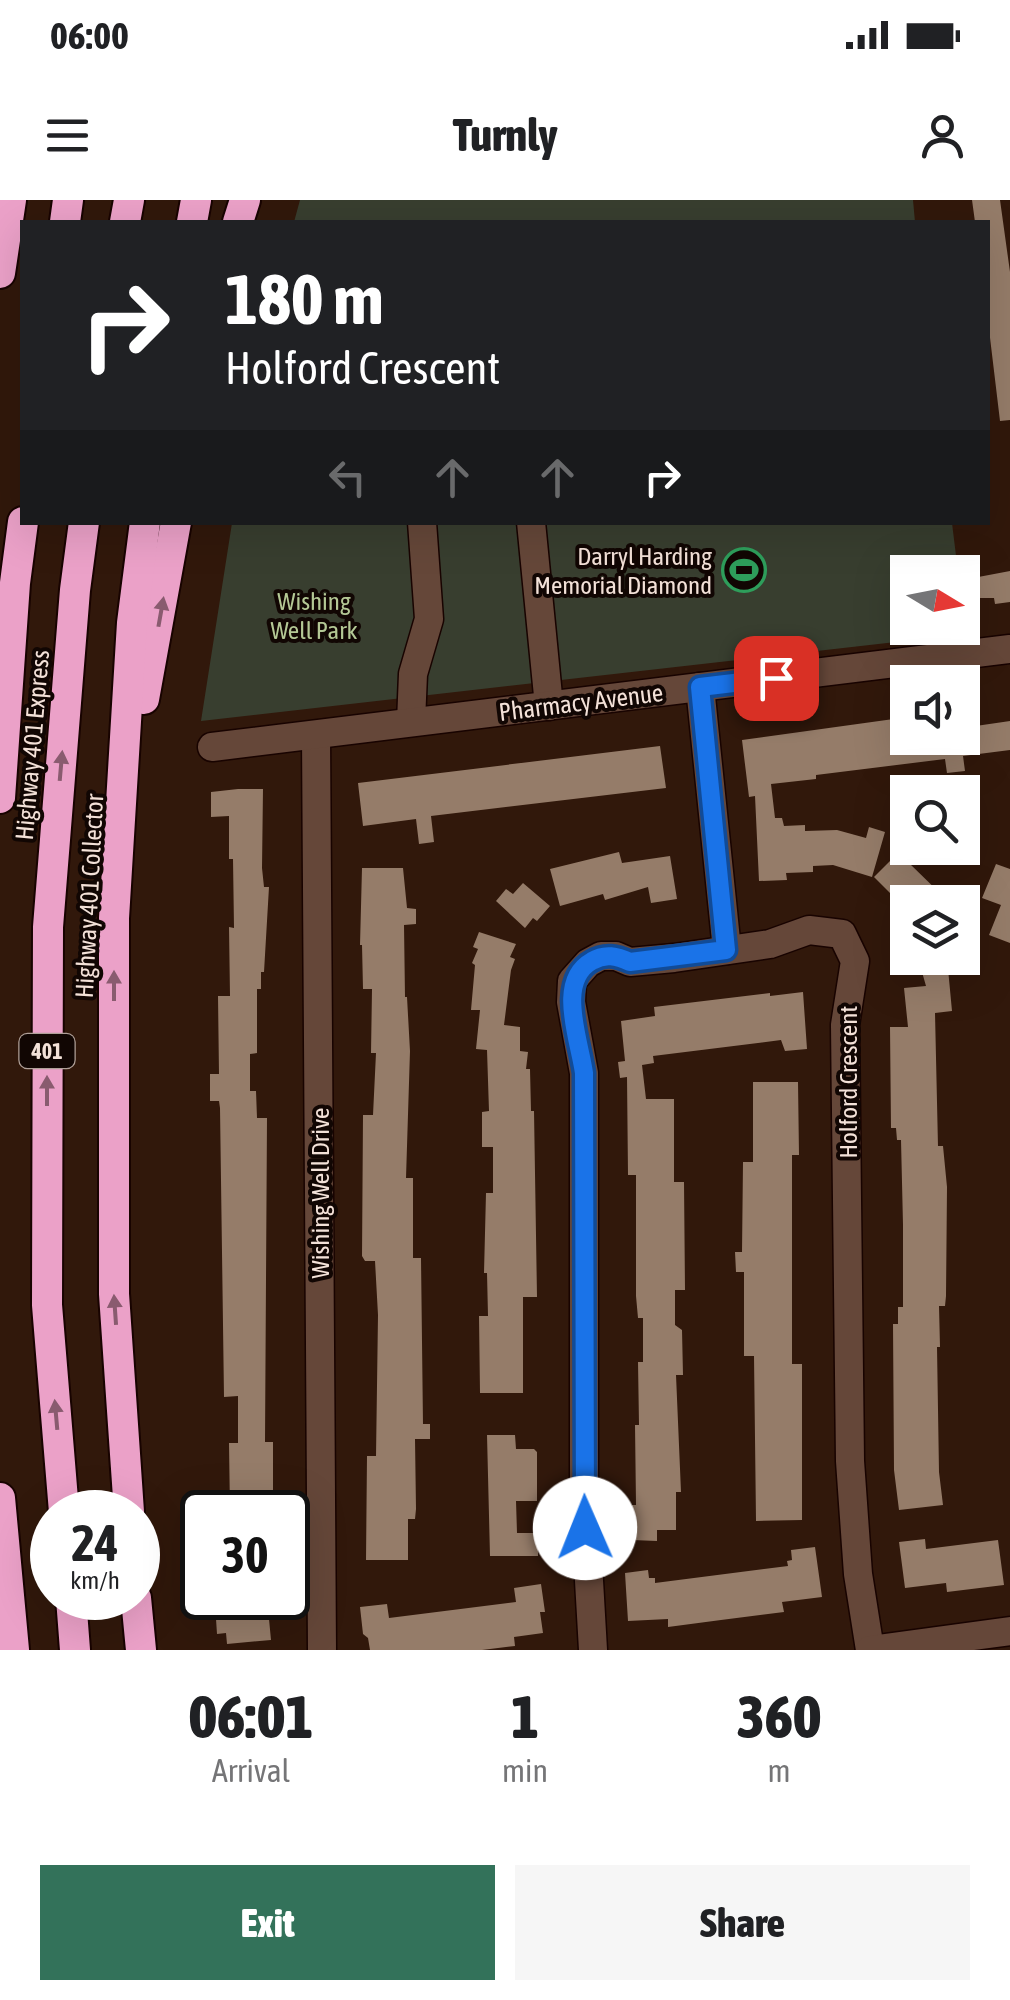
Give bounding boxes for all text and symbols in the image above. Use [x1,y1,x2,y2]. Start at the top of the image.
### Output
text: 06:00 [50,14,129,57]
icon: menu [40,108,95,163]
icon: person [915,108,970,163]
text: Turnly [453,109,557,161]
text: 180 m [225,259,384,339]
icon: right [60,260,190,390]
text: Holford Crescent [225,342,500,394]
icon: left [320,450,375,505]
icon: ahead [425,450,480,505]
icon: ahead [530,450,585,505]
icon: right [635,450,690,505]
place label: Darryl Harding Memorial Diamond [534,542,712,599]
sports icon: Darryl Harding Memorial Diamond [721,547,767,593]
north arrow [890,555,980,645]
map controls [890,555,980,975]
park label: Wishing Well Park [270,587,358,644]
one-way arrow [154,595,169,627]
pin [734,636,819,721]
street label: Highway 401 Express [10,649,54,841]
icon: arrive [749,651,804,706]
button: sound [890,665,980,755]
street label: Pharmacy Avenue [497,678,665,726]
one-way arrow [53,750,69,782]
button: search [890,775,980,865]
street label: Highway 401 Collector [70,793,108,999]
button: layers [890,885,980,975]
one-way arrow [106,969,122,1001]
street label: Holford Crescent [834,1006,862,1158]
road number: 401 [20,1034,74,1068]
one-way arrow [39,1074,55,1106]
street label: Wishing Well Drive [306,1108,334,1278]
one-way arrow [107,1294,123,1326]
one-way arrow [48,1399,64,1431]
position arrow [533,1476,637,1580]
speed limit sign: 30 [180,1490,310,1620]
text: 24 [71,1514,118,1572]
text: km/h [70,1566,120,1594]
text: 06:01 [189,1682,313,1751]
text: 1 [511,1682,539,1751]
text: 360 [737,1682,821,1751]
text: Arrival [212,1752,290,1789]
text: min [502,1752,548,1789]
text: m [767,1752,791,1789]
button: Exit [40,1865,495,1980]
button: Share [515,1865,970,1980]

